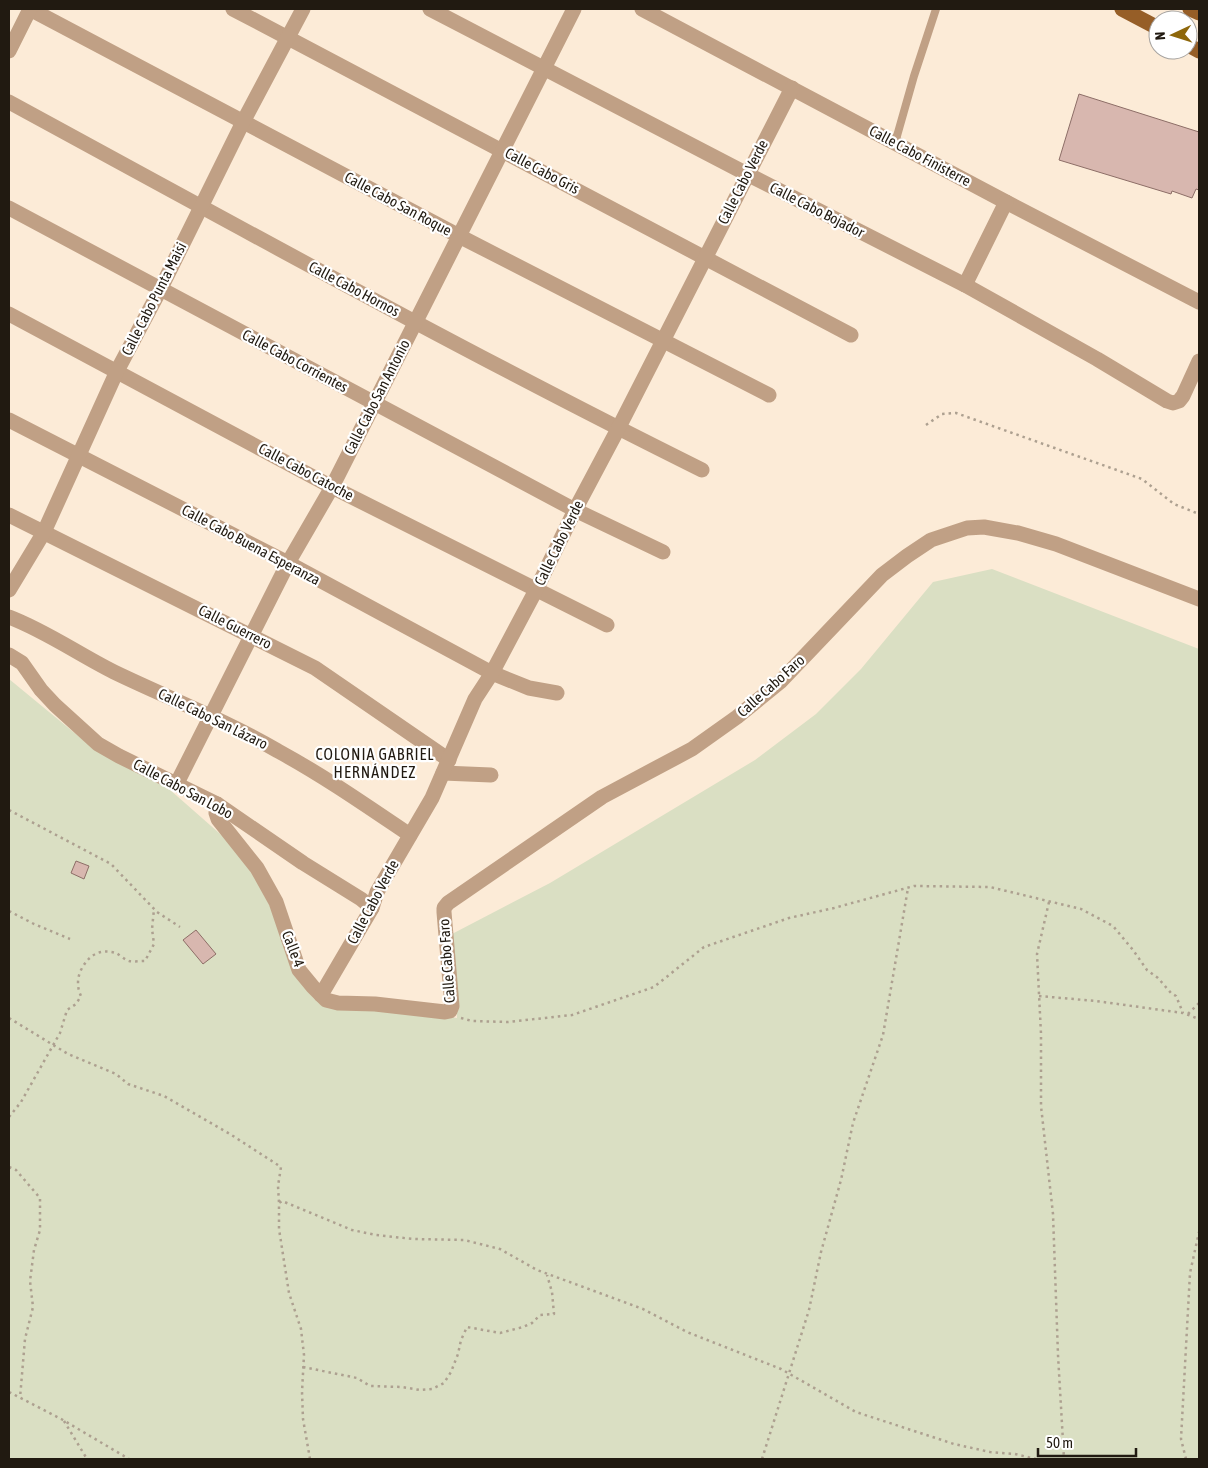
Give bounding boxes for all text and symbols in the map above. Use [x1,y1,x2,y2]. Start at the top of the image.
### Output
north arrow [1148,10,1198,60]
text: N [1152,31,1168,41]
street label: Calle Cabo Finisterre [867,122,974,190]
street label: Calle Cabo Verde [714,137,771,227]
street label: Calle Cabo Gris [502,144,582,197]
street label: Calle Cabo San Roque [342,168,455,239]
street label: Calle Cabo Bojador [767,178,868,241]
street label: Calle Cabo Punta Maisi [118,239,189,358]
street label: Calle Cabo Hornos [306,258,402,320]
street label: Calle Cabo Corrientes [240,326,351,395]
street label: Calle Cabo San Antonio [340,337,413,457]
street label: Calle Cabo Catoche [256,439,357,504]
street label: Calle Cabo Verde [531,497,587,588]
street label: Calle Cabo Buena Esperanza [179,501,323,588]
street label: Calle Guerrero [196,601,275,652]
street label: Calle Cabo Faro [734,651,808,720]
street label: Calle Cabo San Lázaro [156,685,271,752]
district label: COLONIA GABRIEL HERNÁNDEZ [316,745,434,781]
street label: Calle Cabo San Lobo [131,755,236,822]
street label: Calle Cabo Verde [343,857,402,947]
street label: Calle Cabo Faro [435,918,458,1004]
street label: Calle 4 [279,928,308,969]
scale bar [1038,1426,1136,1458]
text: 50 m [1046,1434,1073,1451]

